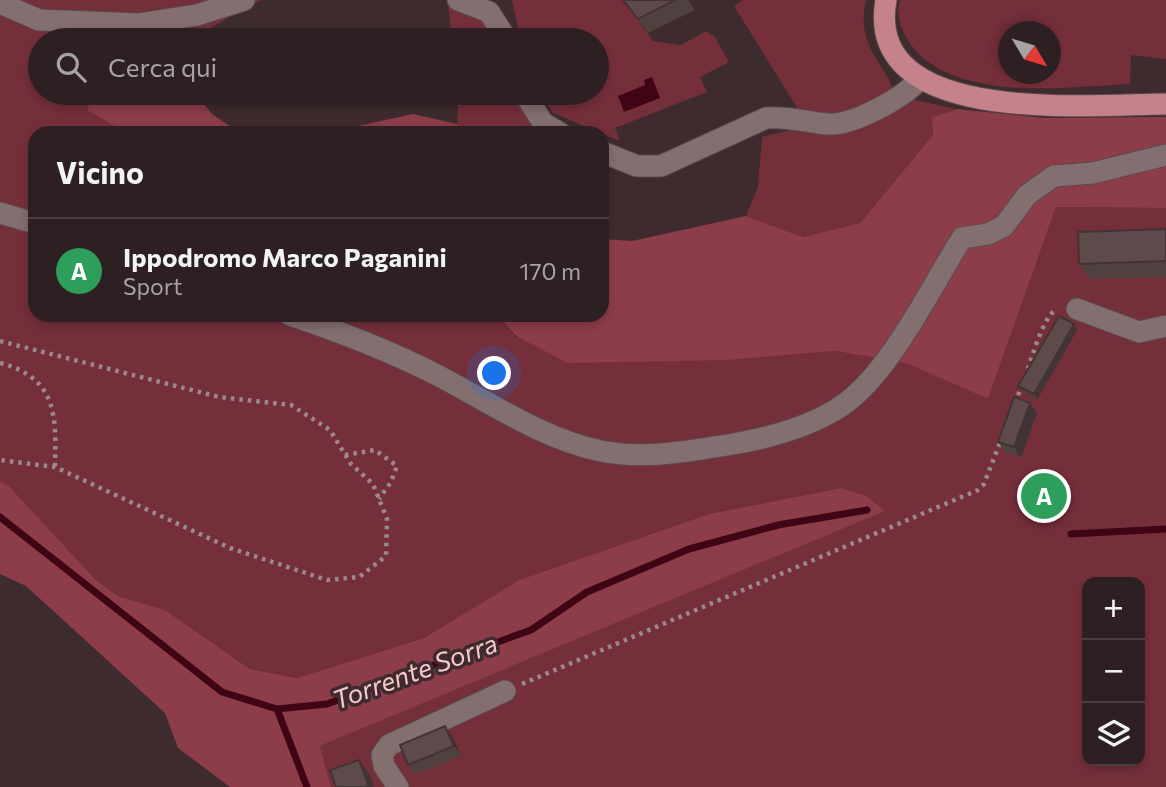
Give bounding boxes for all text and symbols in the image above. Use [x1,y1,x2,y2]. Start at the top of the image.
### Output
north arrow [998,21,1061,84]
search box [28,28,609,105]
icon: search [52,48,90,86]
text: Cerca qui [108,51,217,82]
text: Vicino [56,153,144,190]
text: Ippodromo Marco Paganini [123,241,447,272]
text: A [71,257,87,285]
text: 170 m [520,257,581,285]
text: Sport [123,272,182,300]
your location [477,356,511,390]
pin: A [1021,470,1067,522]
map controls [1082,577,1145,766]
button: + [1082,577,1145,640]
water label: Torrente Sorra [328,626,501,715]
button: − [1082,640,1145,703]
button: layers [1082,703,1145,766]

